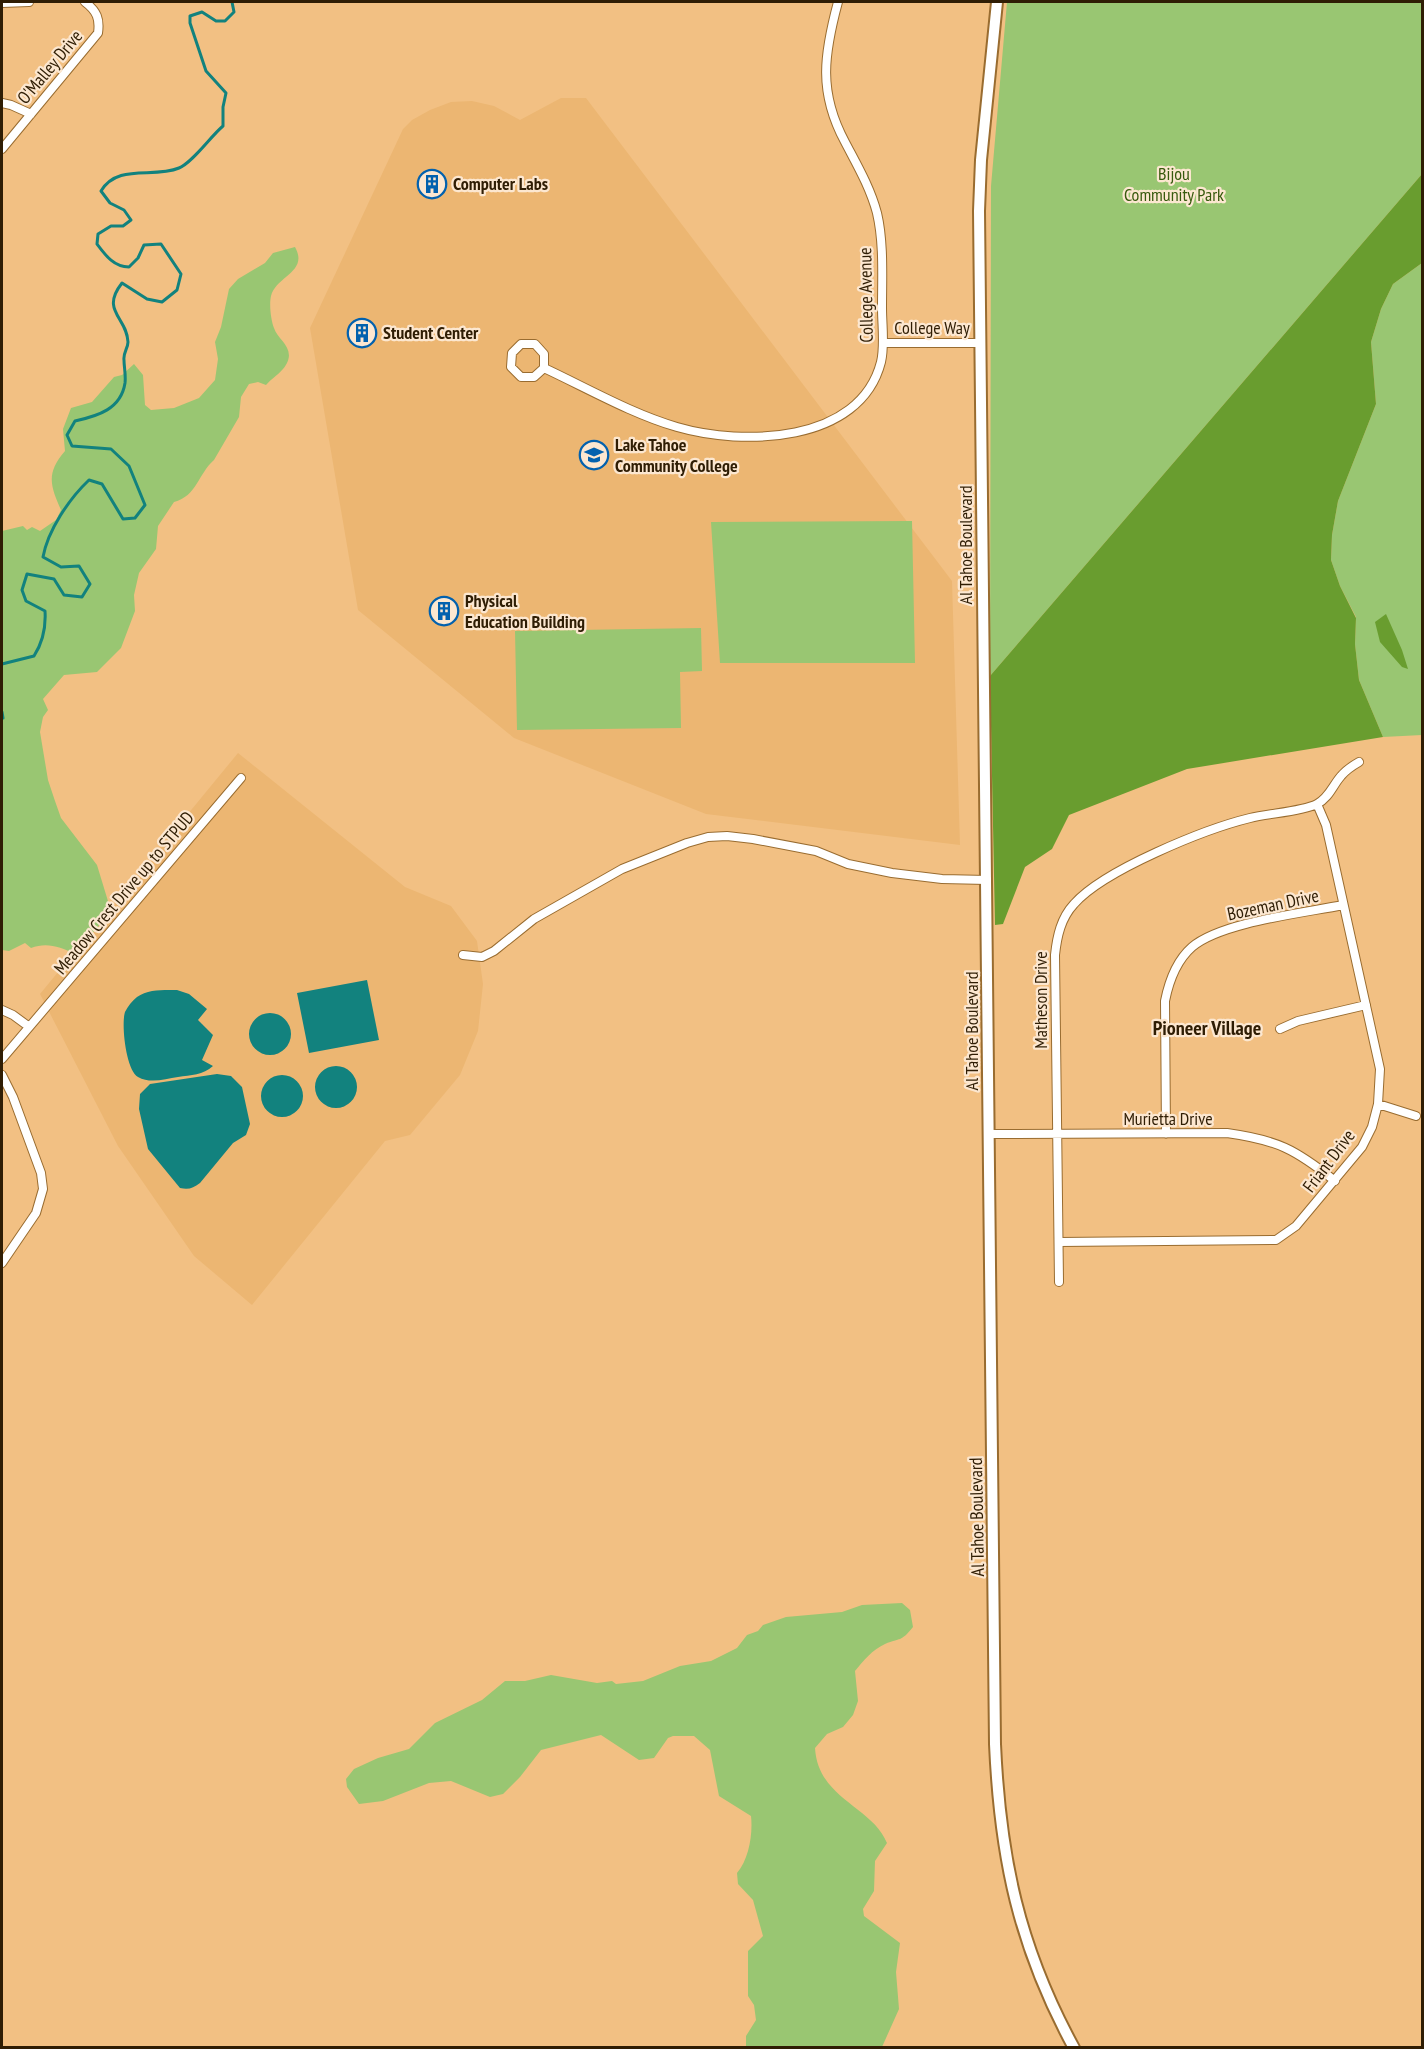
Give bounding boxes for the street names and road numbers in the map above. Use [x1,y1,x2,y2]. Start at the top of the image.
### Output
street label: O'Malley Drive [12,25,87,108]
street label: College Avenue [853,247,878,343]
street label: College Way [894,316,970,339]
street label: Al Tahoe Boulevard [954,485,977,605]
street label: Meadow Crest Drive up to STPUD [49,806,199,979]
street label: Bozeman Drive [1225,884,1321,925]
street label: Matheson Drive [1029,951,1052,1049]
street label: Al Tahoe Boulevard [960,971,983,1091]
street label: Murietta Drive [1123,1107,1213,1130]
street label: Friant Drive [1297,1125,1360,1197]
street label: Al Tahoe Boulevard [964,1457,989,1577]

